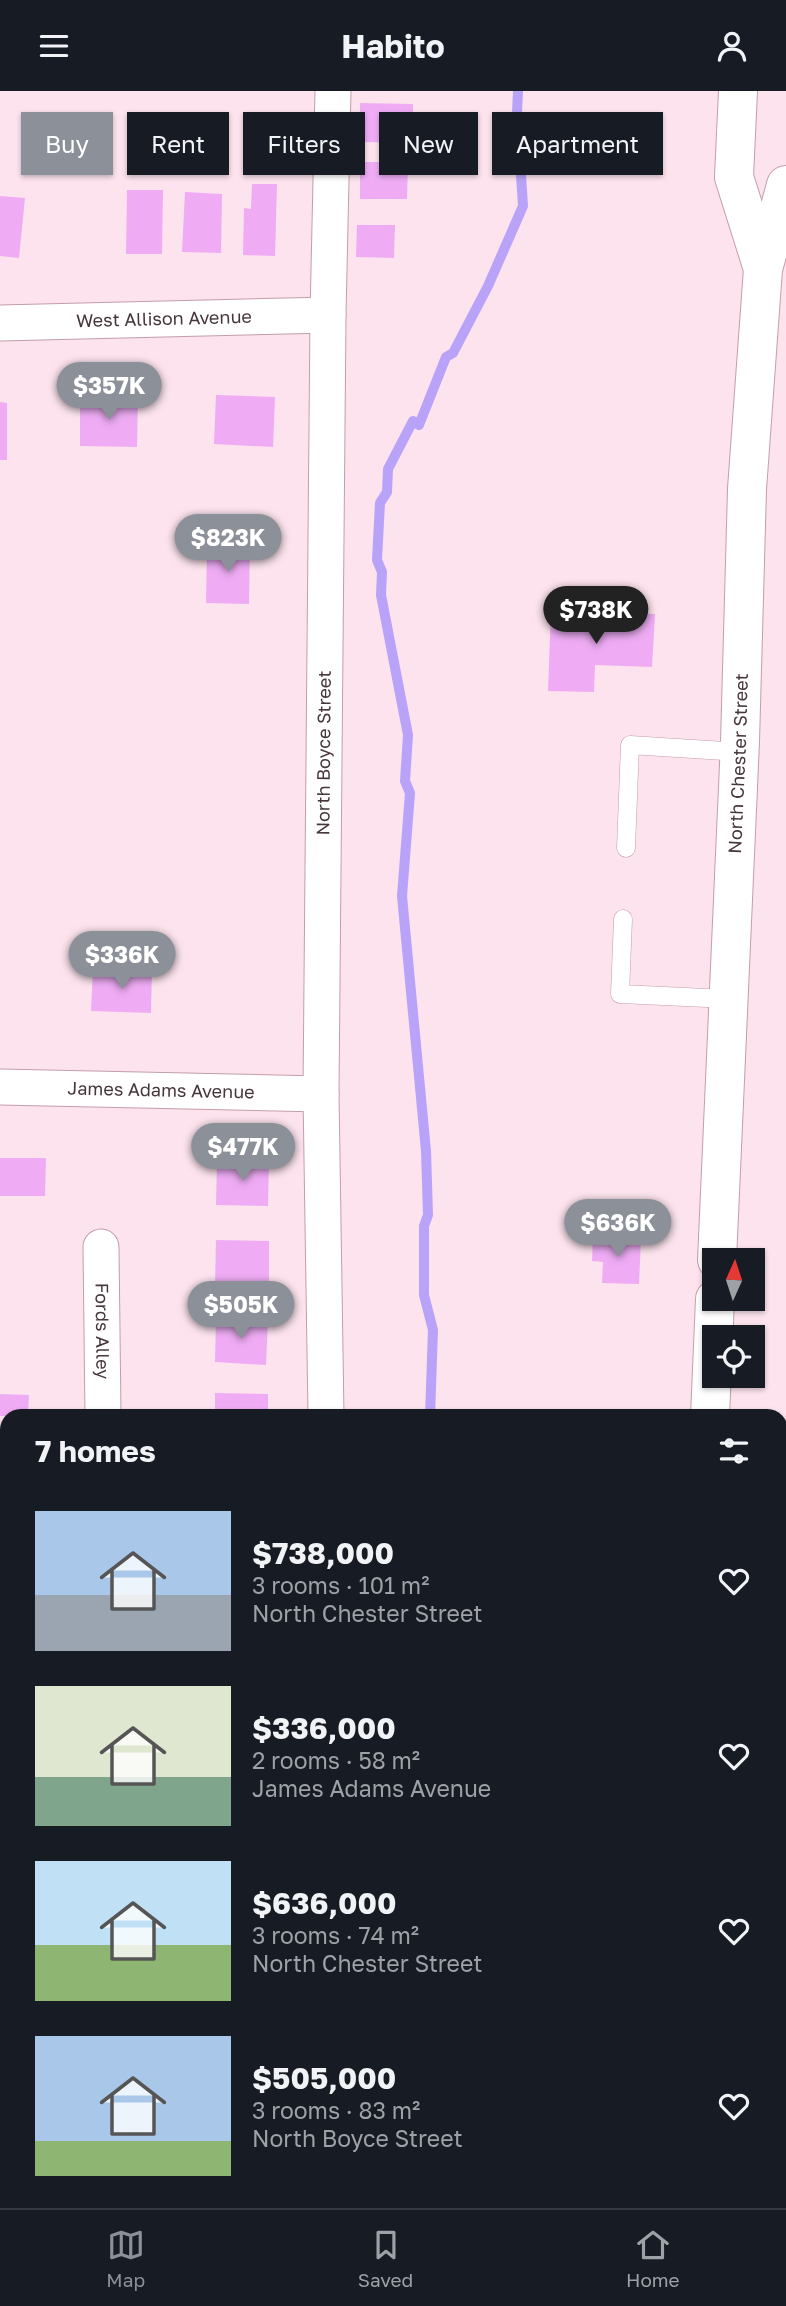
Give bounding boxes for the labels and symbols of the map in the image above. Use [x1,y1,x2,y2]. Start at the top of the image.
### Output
street label: West Allison Avenue [76,305,252,331]
pin: $357K [60,363,158,422]
pin: $823K [179,515,277,574]
pin: $738K [547,587,645,646]
street label: North Boyce Street [311,670,335,836]
street label: North Chester Street [723,673,752,854]
pin: $336K [73,932,171,991]
street label: James Adams Avenue [67,1076,255,1103]
pin: $477K [194,1123,292,1183]
pin: $636K [569,1199,667,1259]
north arrow [702,1248,765,1311]
pin: $505K [192,1281,290,1341]
street label: Fords Alley [91,1283,115,1379]

